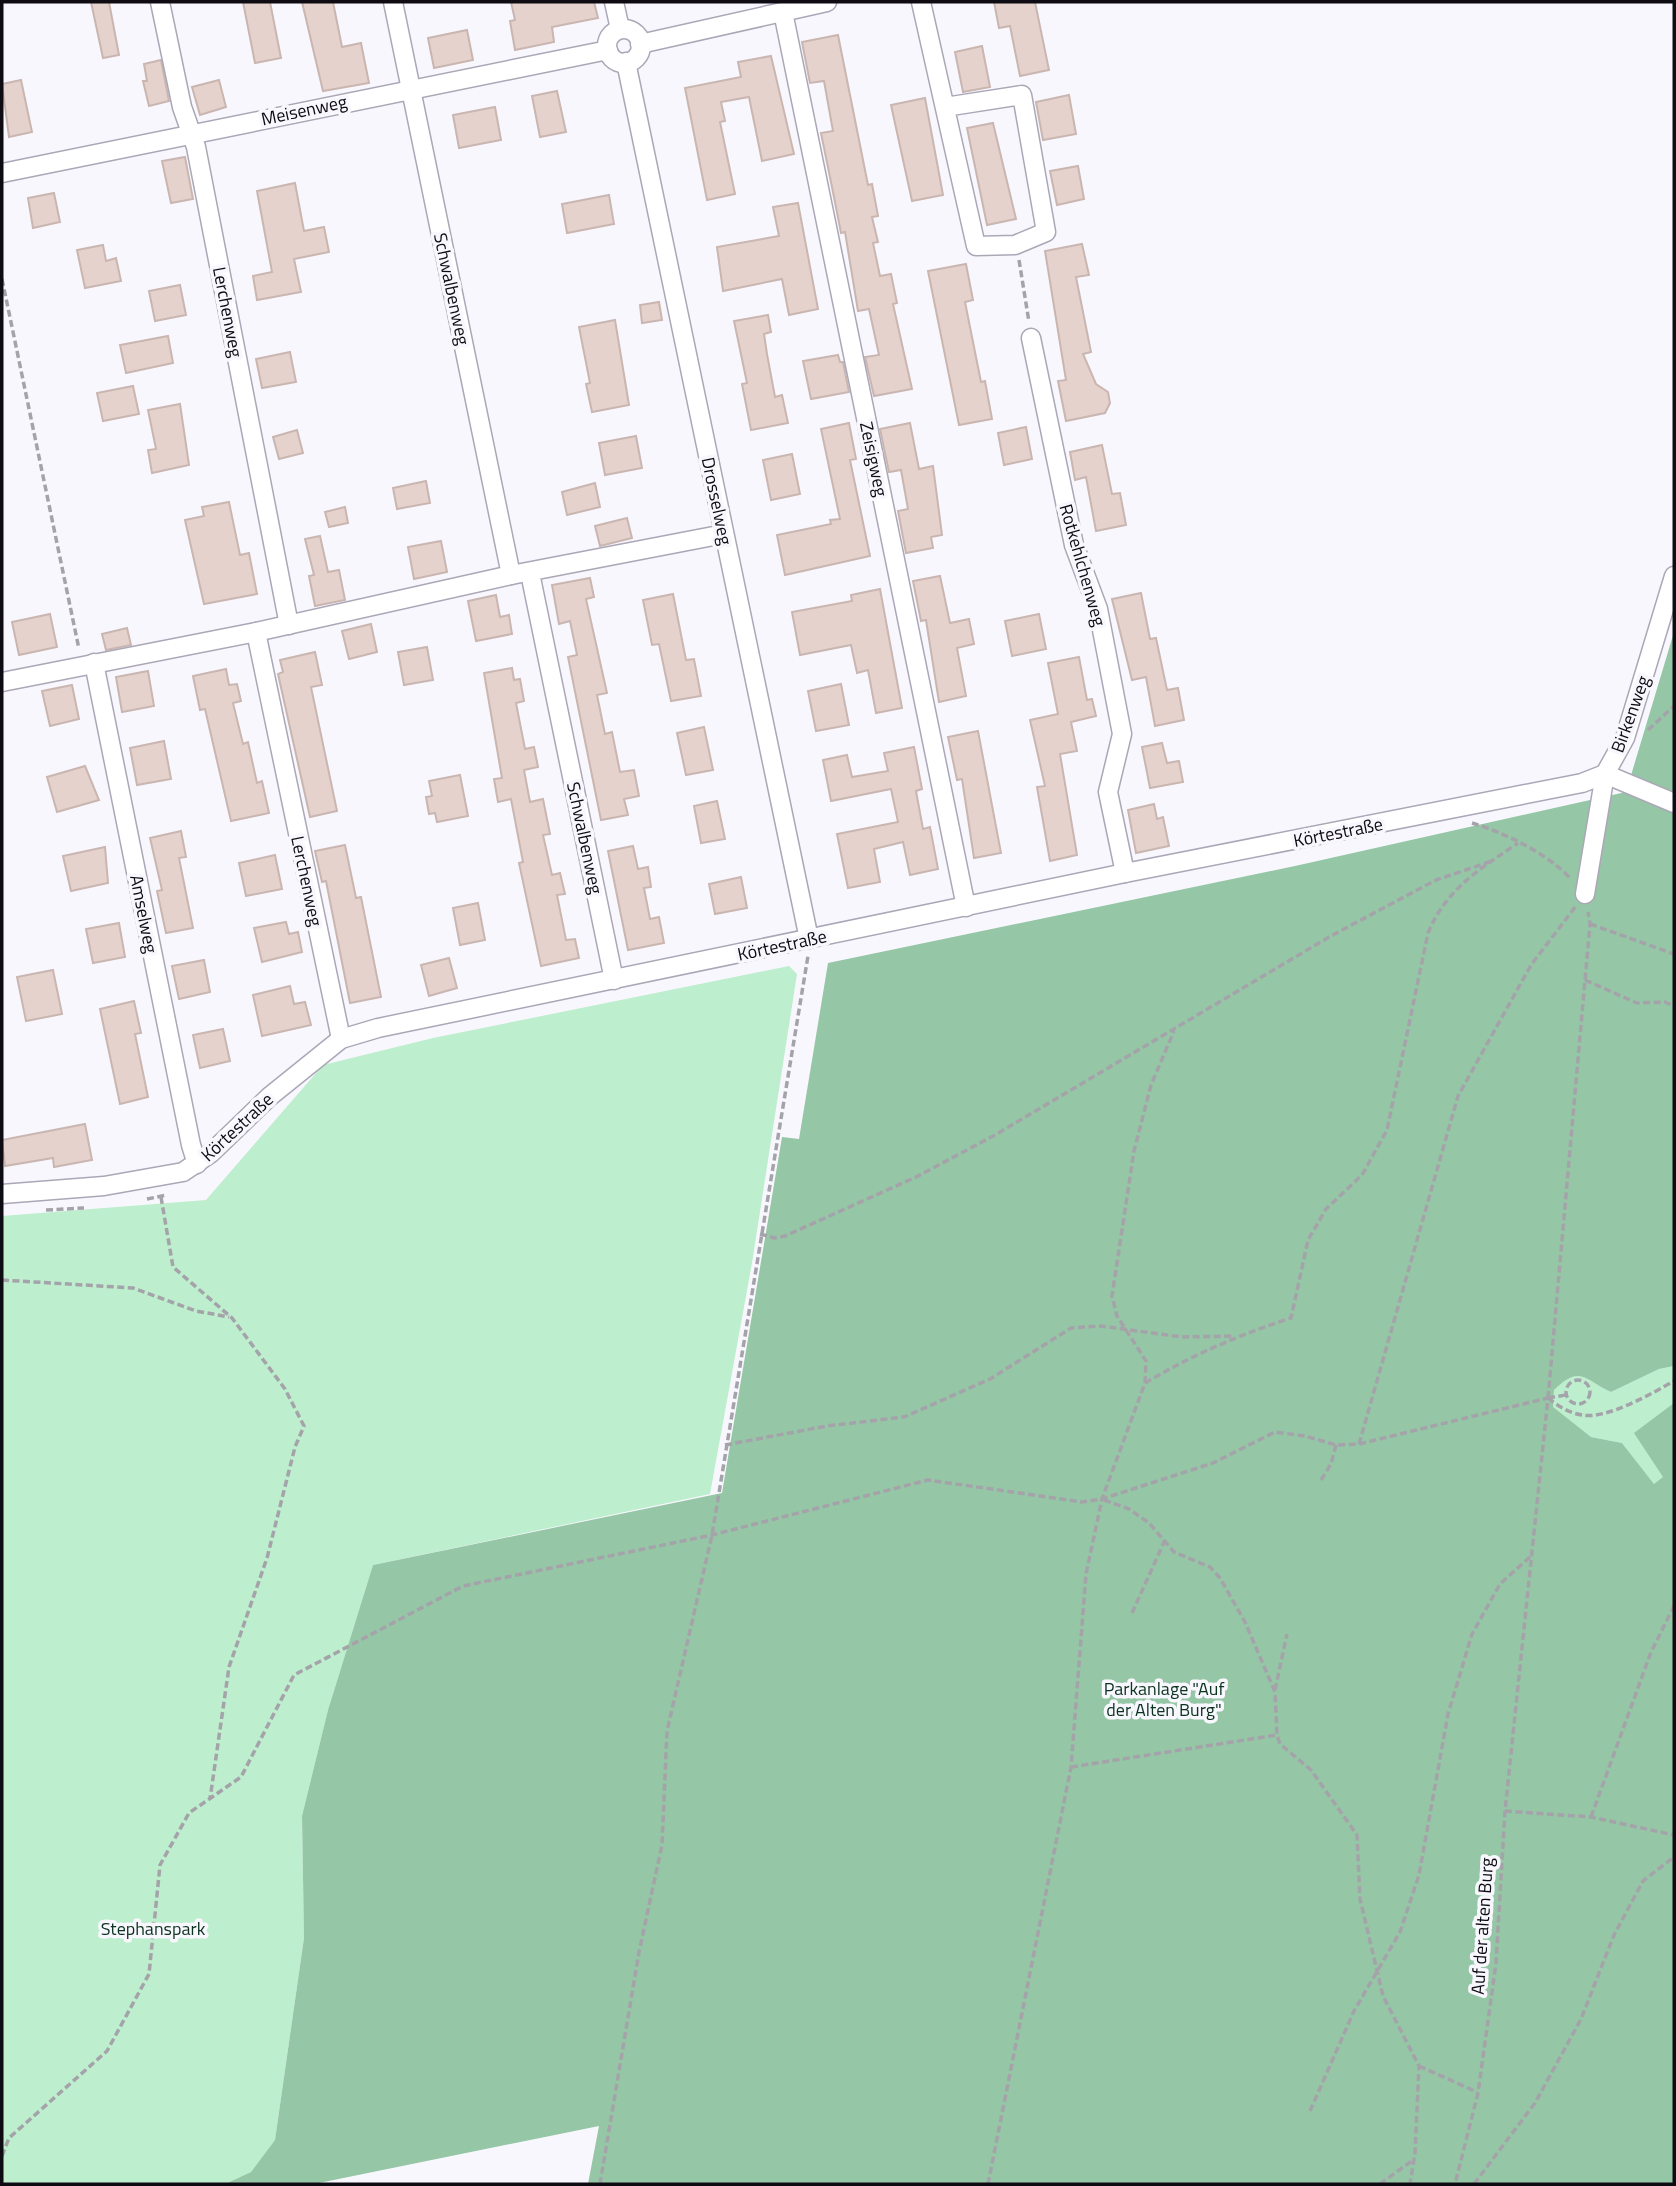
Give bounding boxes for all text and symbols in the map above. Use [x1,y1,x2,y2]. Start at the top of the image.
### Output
street label: Meisenweg [259,88,349,132]
street label: Schwalbenweg [427,230,477,348]
street label: Lerchenweg [206,264,250,360]
street label: Zeisigweg [853,419,895,499]
street label: Drosselweg [695,455,739,547]
street label: Rotkehlchenweg [1053,501,1113,629]
street label: Birkenweg [1604,672,1656,756]
street label: Schwalbenweg [560,779,610,897]
street label: Körtestraße [1291,810,1385,854]
street label: Lerchenweg [284,833,330,929]
street label: Amselweg [123,872,165,956]
street label: Körtestraße [735,922,829,968]
street label: Körtestraße [195,1086,279,1168]
park label: Parkanlage "Auf der Alten Burg" [1104,1675,1224,1723]
street label: Auf der alten Burg [1464,1857,1500,1995]
park label: Stephanspark [101,1915,206,1942]

